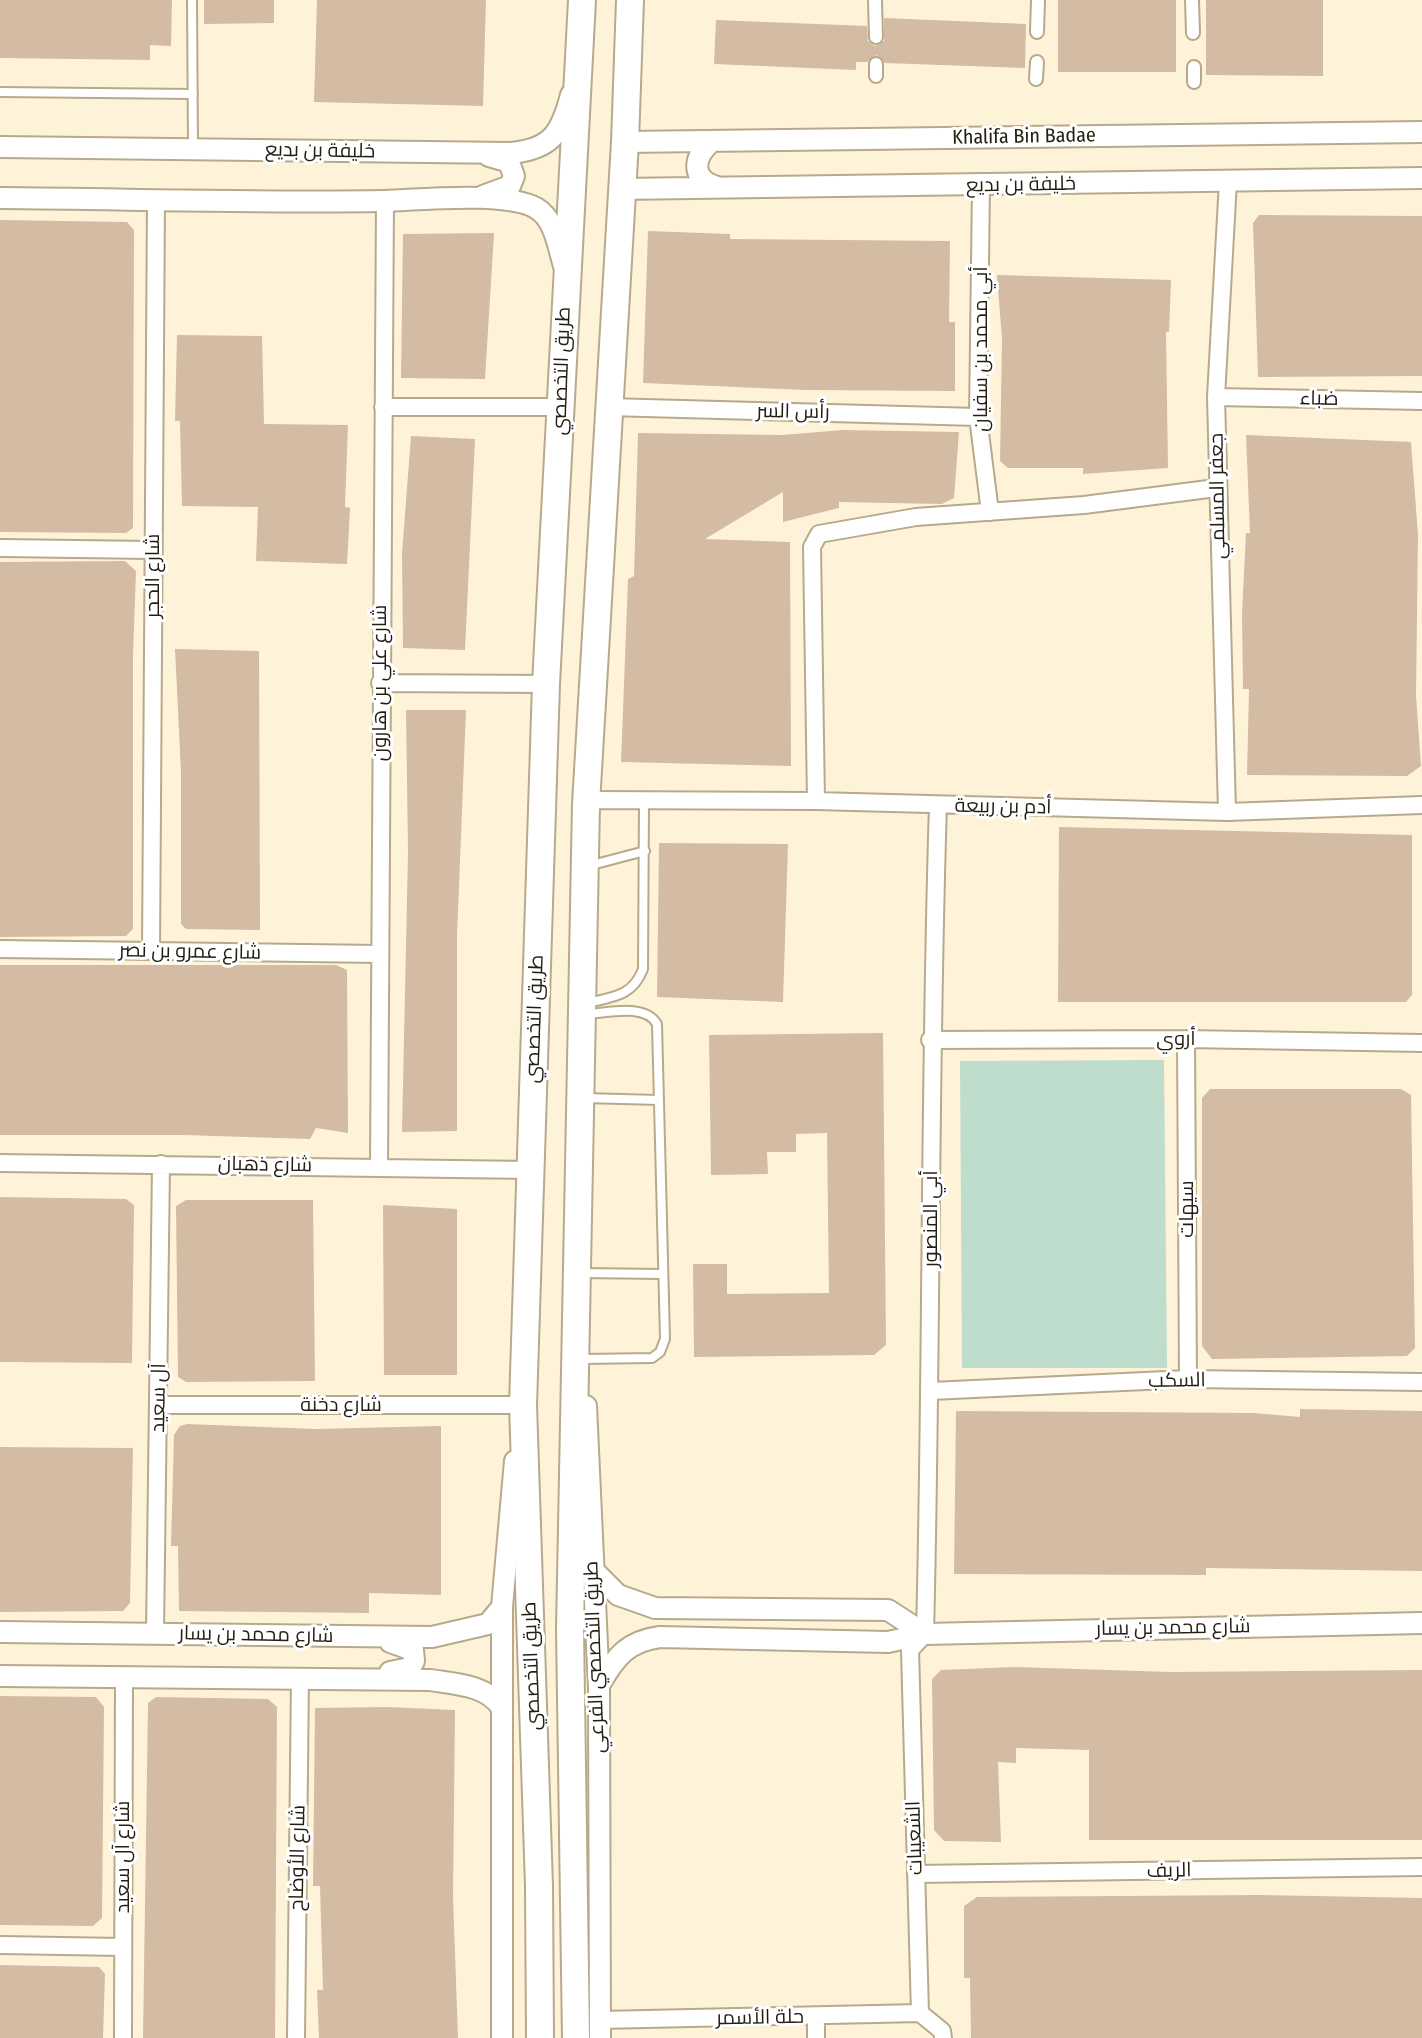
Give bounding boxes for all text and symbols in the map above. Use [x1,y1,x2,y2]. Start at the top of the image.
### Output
street label: Khalifa Bin Badae [952,124,1096,150]
street label: خليفة بن بديع [265,138,375,164]
street label: خليفة بن بديع [966,172,1076,198]
street label: أبي محمد بن سفيان [969,266,993,432]
street label: طريق التخصصي [548,306,576,436]
street label: ضباء [1299,387,1339,411]
street label: رأس السر [756,399,830,425]
street label: جعفر المسلمي [1205,433,1231,559]
street label: شارع الحجر [141,534,165,618]
street label: شارع علي بن هارون [368,605,392,761]
street label: أدم بن ربيعة [954,794,1052,820]
street label: شارع عمرو بن نصر [119,939,261,965]
street label: طريق التخصصي [521,954,549,1084]
street label: أروي [1156,1027,1196,1051]
street label: شارع ذهبان [218,1152,312,1178]
street label: أبي المنصور [919,1170,943,1268]
street label: سيهات [1175,1180,1199,1238]
street label: آل سعيد [146,1363,172,1433]
street label: السكب [1148,1368,1206,1394]
street label: شارع دخنة [300,1393,382,1417]
street label: طريق التخصصي الفرعي [580,1560,610,1754]
street label: طريق التخصصي [518,1601,546,1731]
street label: شارع محمد بن يسار [1095,1615,1251,1641]
street label: شارع محمد بن يسار [178,1622,334,1648]
street label: الشعيبات [902,1800,928,1876]
street label: شارع آل سعيد [111,1801,135,1913]
street label: شارع الأوضاح [285,1805,311,1911]
street label: الريف [1146,1859,1192,1883]
street label: حلة الأسمر [716,2005,804,2031]

